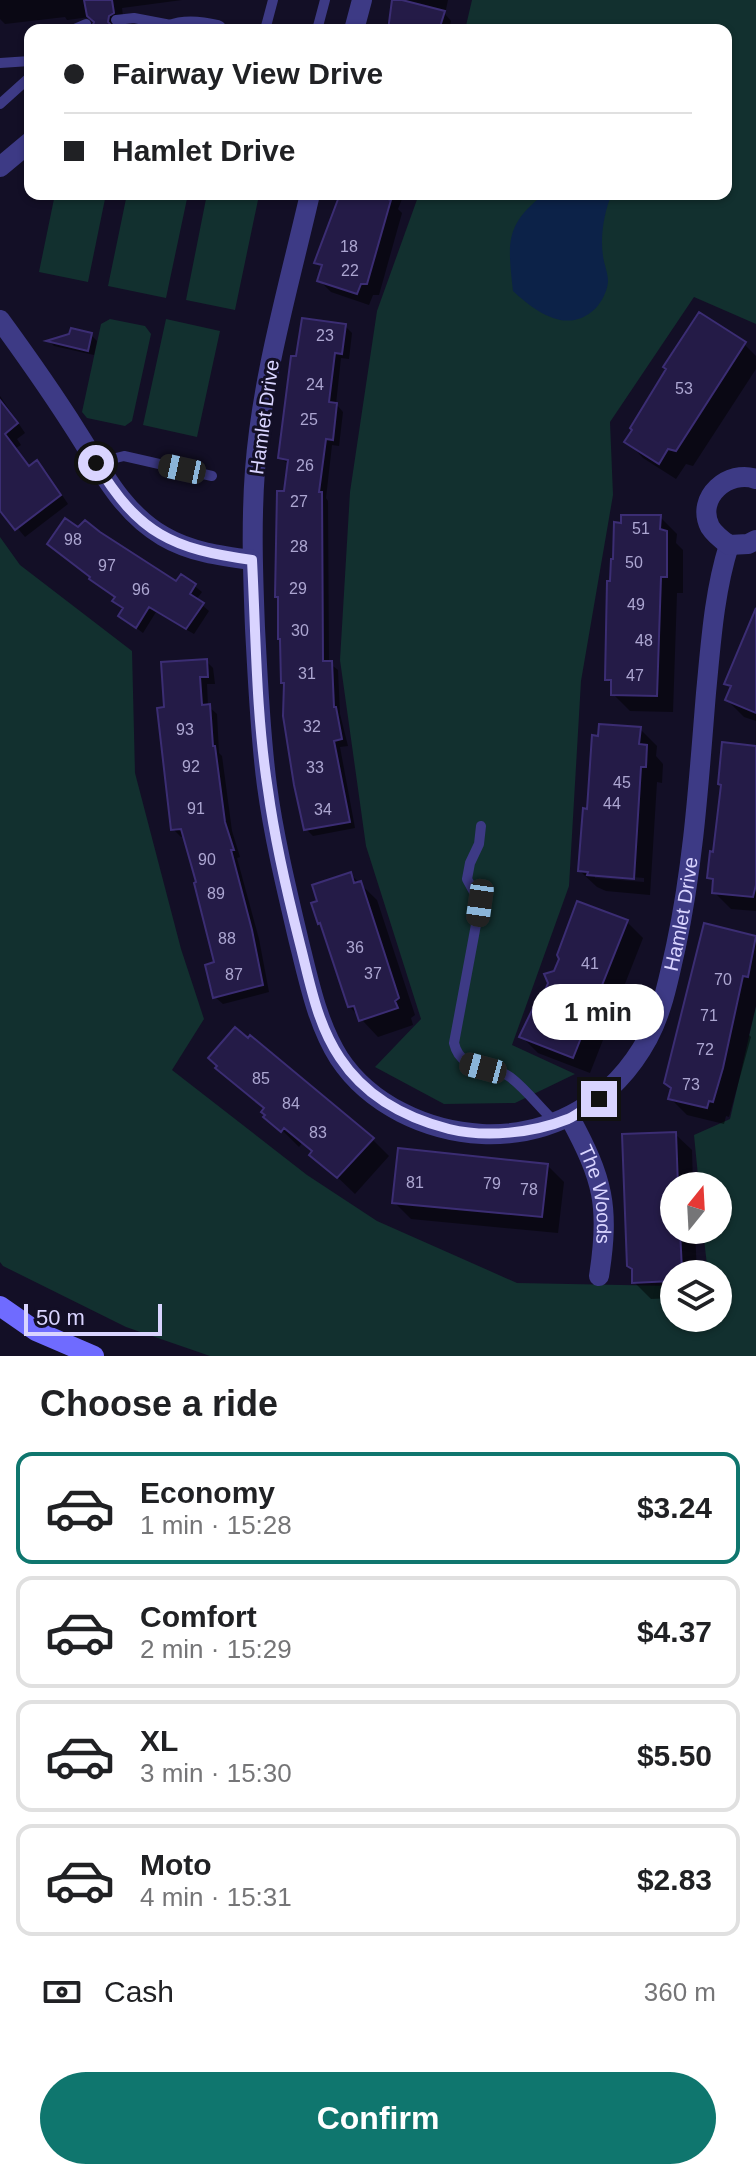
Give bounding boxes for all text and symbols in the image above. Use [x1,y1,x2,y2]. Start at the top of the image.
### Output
text: Fairway View Drive [112,57,383,90]
text: Hamlet Drive [112,134,295,167]
house number: 18 [340,238,358,255]
house number: 22 [341,262,359,279]
house number: 23 [316,327,334,344]
street label: Hamlet Drive [245,358,283,476]
house number: 24 [306,376,324,393]
house number: 53 [675,380,693,397]
house number: 25 [300,411,318,428]
route start [78,445,114,481]
car [156,452,208,486]
house number: 26 [296,457,314,474]
house number: 27 [290,493,308,510]
house number: 51 [632,520,650,537]
house number: 98 [64,531,82,548]
house number: 28 [290,538,308,555]
house number: 50 [625,554,643,571]
house number: 97 [98,557,116,574]
house number: 29 [289,580,307,597]
house number: 96 [132,581,150,598]
house number: 49 [627,596,645,613]
house number: 30 [291,622,309,639]
house number: 48 [635,632,653,649]
house number: 31 [298,665,316,682]
house number: 47 [626,667,644,684]
house number: 32 [303,718,321,735]
house number: 93 [176,721,194,738]
house number: 92 [182,758,200,775]
house number: 33 [306,759,324,776]
house number: 45 [613,774,631,791]
house number: 44 [603,795,621,812]
house number: 91 [187,800,205,817]
house number: 34 [314,801,332,818]
house number: 90 [198,851,216,868]
street label: Hamlet Drive [660,856,702,973]
car [465,878,495,928]
house number: 89 [207,885,225,902]
house number: 88 [218,930,236,947]
house number: 36 [346,939,364,956]
house number: 41 [581,955,599,972]
house number: 37 [364,965,382,982]
house number: 87 [225,966,243,983]
house number: 70 [714,971,732,988]
callout: 1 min [533,983,665,1039]
text: 1 min [564,997,632,1027]
house number: 71 [700,1007,718,1024]
house number: 72 [696,1041,714,1058]
car [457,1050,509,1086]
house number: 85 [252,1070,270,1087]
house number: 73 [682,1076,700,1093]
route end [581,1081,617,1117]
house number: 84 [282,1095,300,1112]
house number: 83 [309,1124,327,1141]
street label: The Woods [574,1141,615,1245]
north arrow [660,1172,732,1244]
map controls [660,1172,732,1332]
house number: 81 [406,1174,424,1191]
house number: 79 [483,1175,501,1192]
house number: 78 [520,1181,538,1198]
button: layers [660,1260,732,1332]
scale bar [24,1300,162,1336]
text: 50 m [36,1305,85,1330]
text: Choose a ride [40,1383,278,1424]
icon: car [44,1472,116,1544]
text: Economy [140,1476,275,1509]
text: $3.24 [637,1491,712,1524]
text: 1 min · 15:28 [140,1510,292,1540]
icon: car [44,1596,116,1668]
text: Comfort [140,1600,257,1633]
text: $4.37 [637,1615,712,1648]
text: 2 min · 15:29 [140,1634,292,1664]
icon: car [44,1720,116,1792]
text: XL [140,1724,178,1757]
text: $5.50 [637,1739,712,1772]
text: 3 min · 15:30 [140,1758,292,1788]
icon: car [44,1844,116,1916]
text: Moto [140,1848,212,1881]
text: $2.83 [637,1863,712,1896]
text: 4 min · 15:31 [140,1882,292,1912]
icon: cash [40,1970,84,2014]
text: Cash [104,1975,174,2008]
text: 360 m [644,1977,716,2007]
button: Confirm [40,2072,716,2164]

